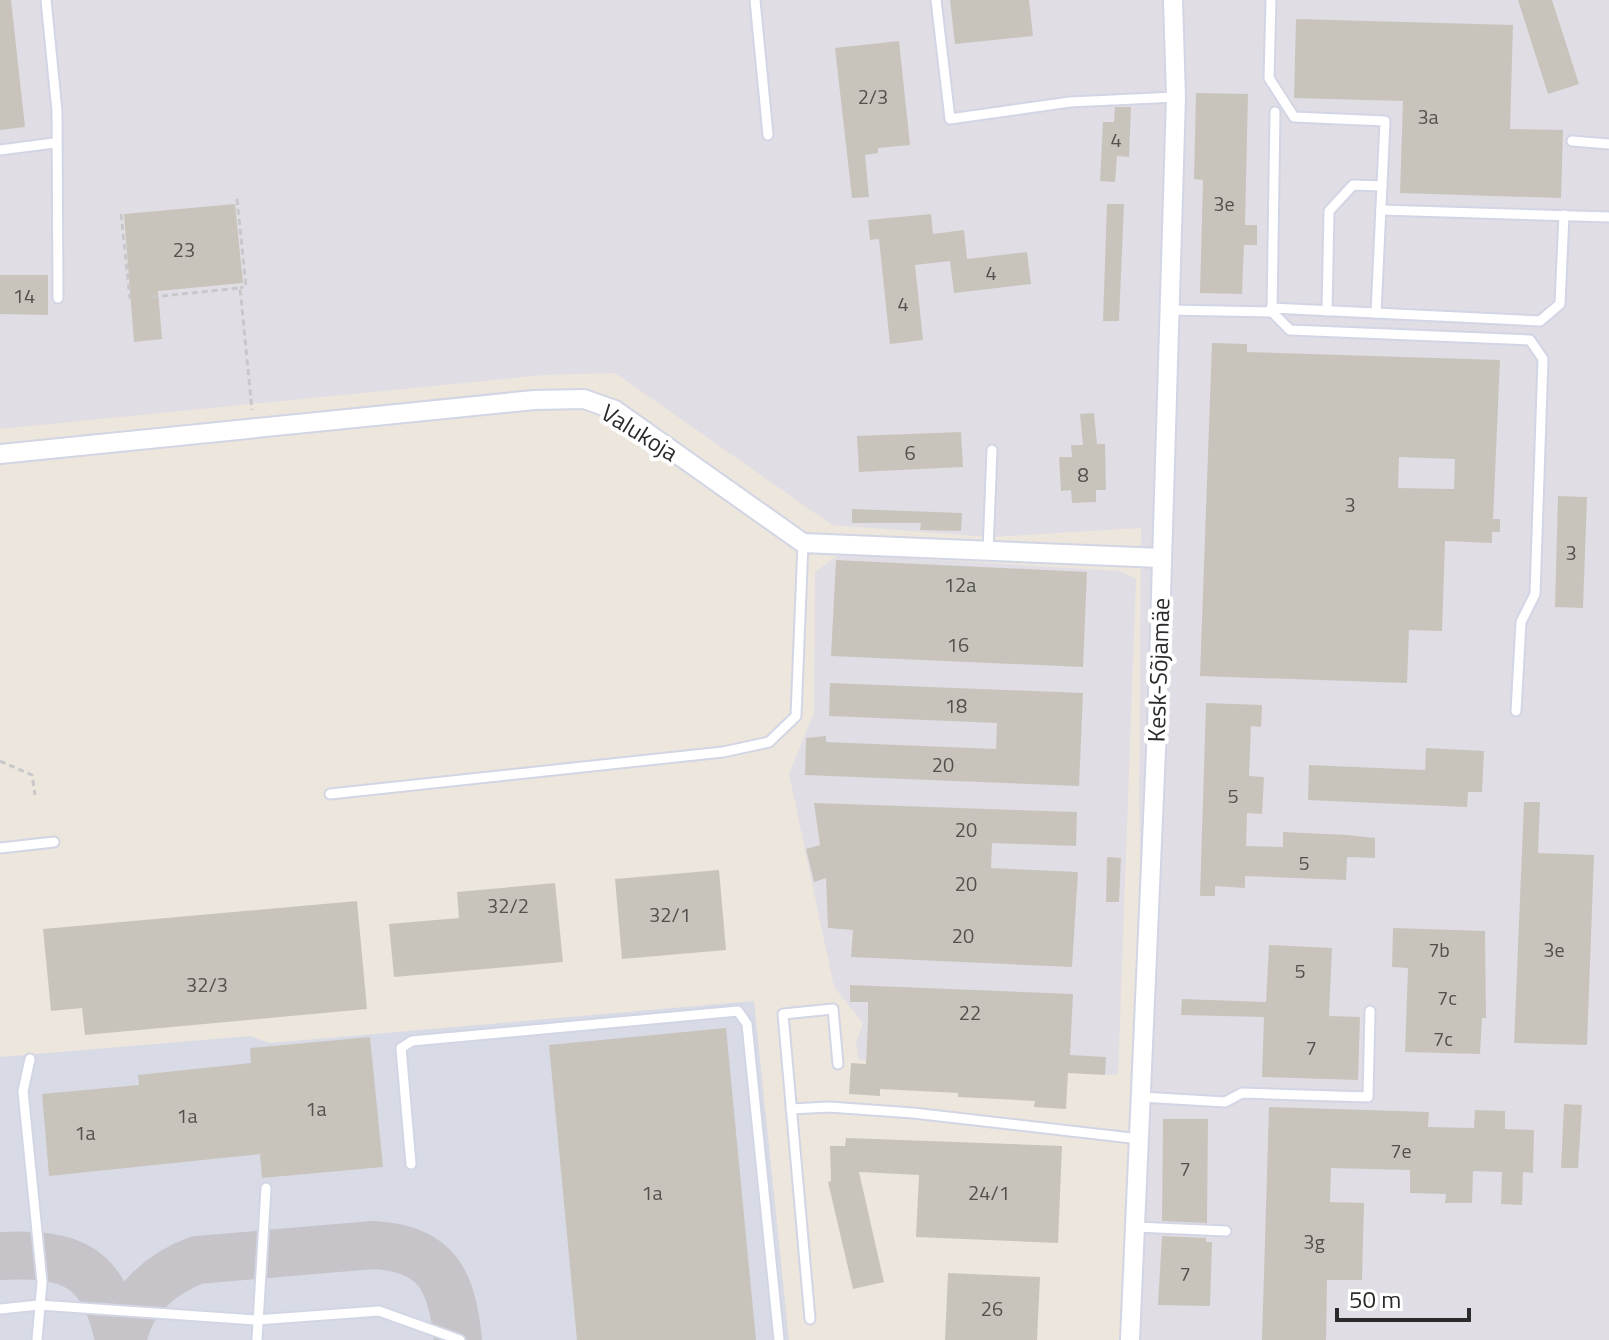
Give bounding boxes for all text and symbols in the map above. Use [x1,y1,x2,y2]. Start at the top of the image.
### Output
house number: 2/3 [858,81,888,112]
house number: 3a [1417,101,1439,132]
house number: 4 [1110,124,1122,155]
house number: 3e [1213,188,1235,219]
house number: 23 [173,234,195,265]
house number: 4 [985,257,997,288]
house number: 14 [13,280,35,311]
house number: 4 [897,288,909,319]
street label: Valukoja [595,394,685,470]
house number: 6 [904,437,916,468]
house number: 8 [1077,459,1089,490]
house number: 3 [1344,489,1356,520]
house number: 3 [1565,537,1577,568]
house number: 12a [944,569,976,600]
street label: Kesk-Sõjamäe [1137,597,1179,743]
house number: 16 [947,629,969,660]
house number: 18 [945,690,967,721]
house number: 20 [932,749,954,780]
house number: 5 [1227,780,1239,811]
house number: 20 [955,814,977,845]
house number: 5 [1298,847,1310,878]
house number: 20 [955,868,977,899]
house number: 32/2 [487,890,529,921]
house number: 32/1 [649,899,691,930]
house number: 20 [952,920,974,951]
house number: 7b [1428,934,1450,965]
house number: 3e [1543,934,1565,965]
house number: 5 [1294,955,1306,986]
house number: 32/3 [186,969,228,1000]
house number: 7c [1437,982,1457,1013]
house number: 22 [959,997,981,1028]
house number: 7c [1433,1023,1453,1054]
house number: 7 [1305,1032,1317,1063]
house number: 1a [305,1093,327,1124]
house number: 1a [176,1100,198,1131]
house number: 1a [74,1117,96,1148]
house number: 7e [1390,1135,1412,1166]
house number: 7 [1179,1153,1191,1184]
house number: 1a [641,1177,663,1208]
house number: 24/1 [968,1177,1010,1208]
house number: 3g [1303,1226,1325,1257]
house number: 7 [1179,1258,1191,1289]
scale bar [1337,1272,1469,1322]
text: 50 m [1349,1281,1401,1317]
house number: 26 [981,1293,1003,1324]

